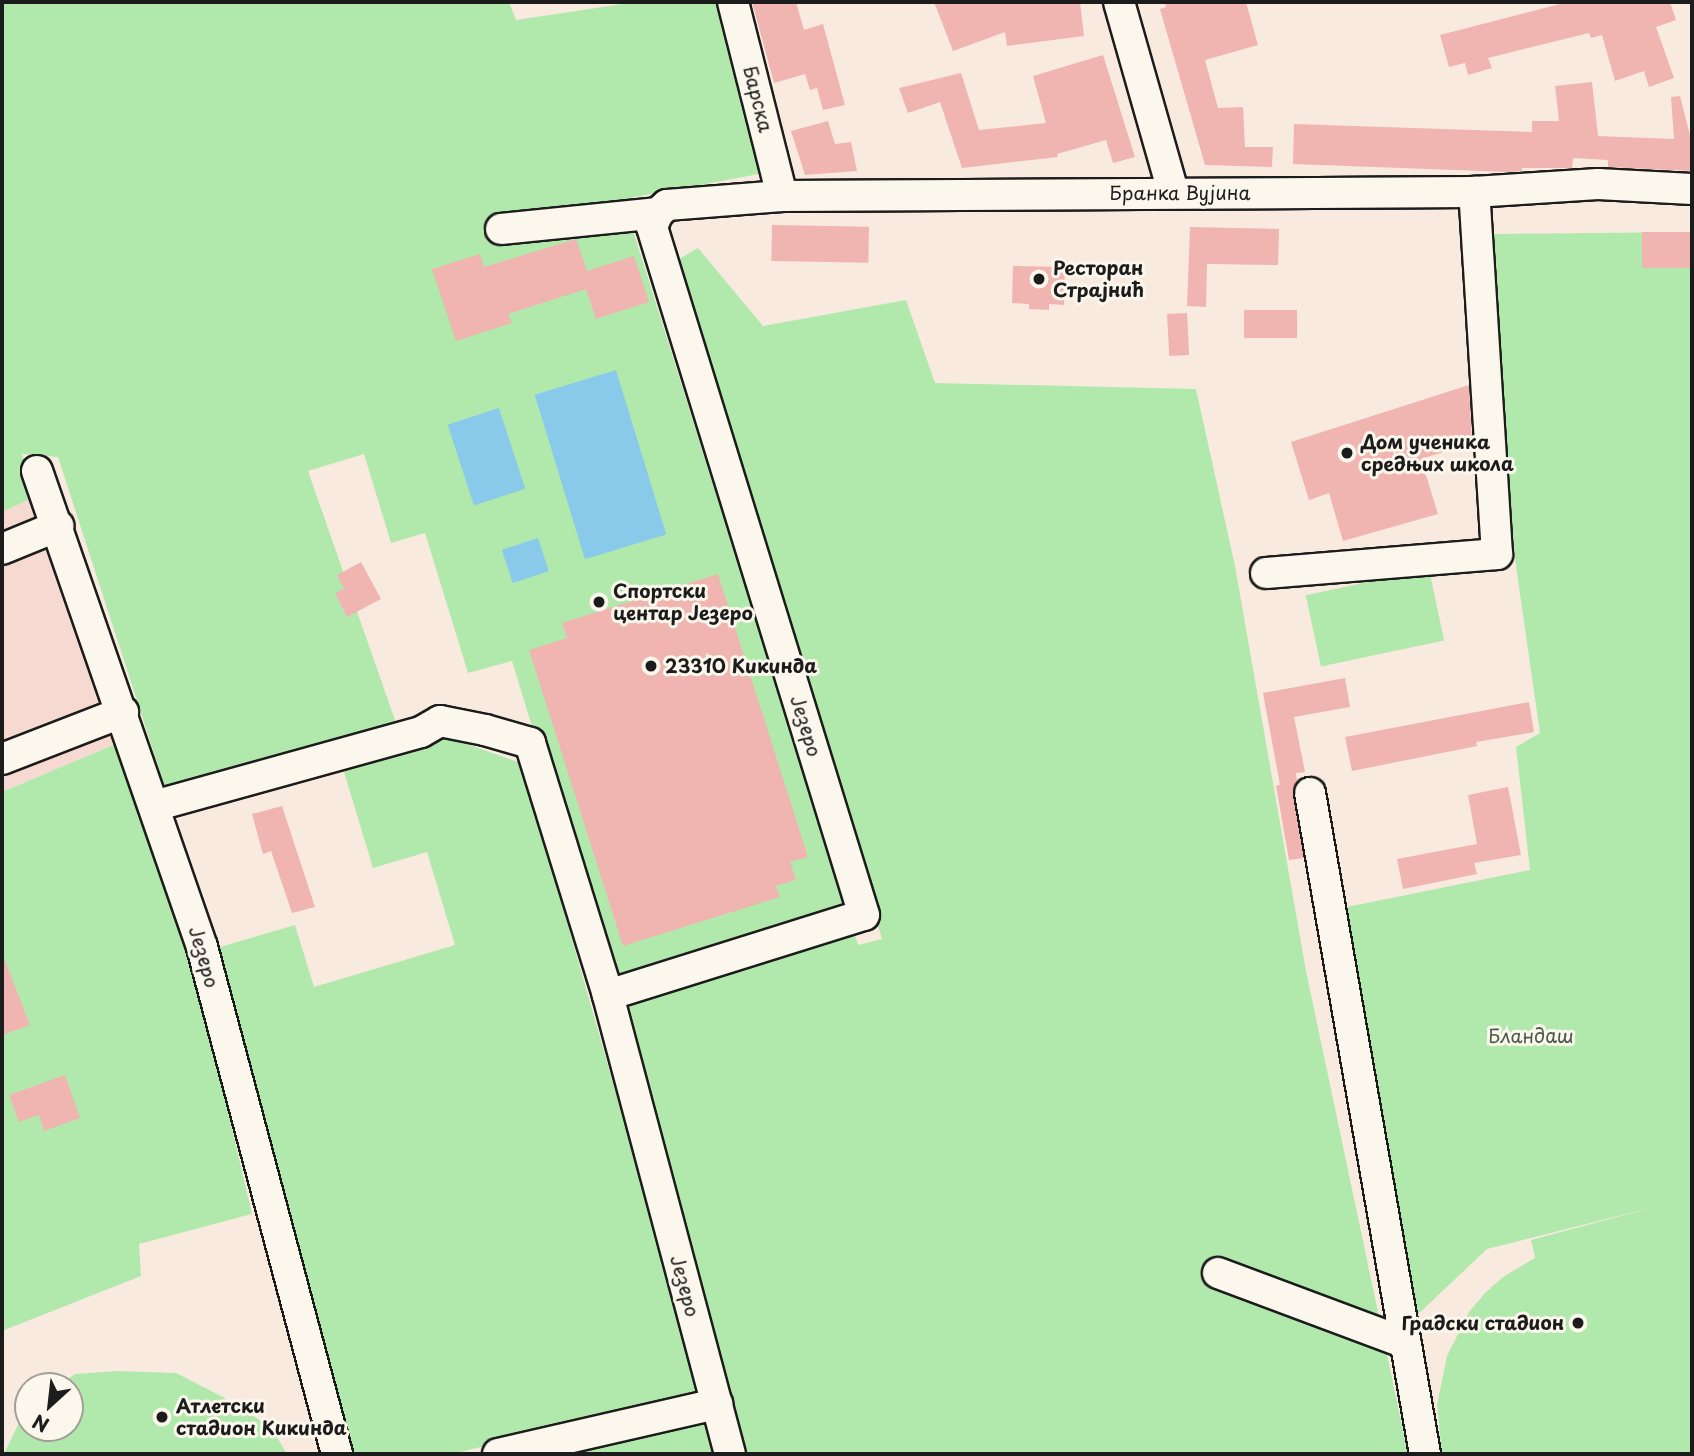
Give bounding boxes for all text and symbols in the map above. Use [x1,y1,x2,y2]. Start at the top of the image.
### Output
street label: Барска [739,63,777,135]
street label: Бранка Вујина [1109,182,1251,204]
place label: Ресторан Страјнић [1053,257,1144,301]
marker: Ресторан Страјнић [1031,271,1047,287]
place label: Дом ученика средњих школа [1361,431,1515,475]
marker: Дом ученика средњих школа [1339,445,1355,461]
place label: Спортски центар Језеро [613,580,753,624]
marker: Спортски центар Језеро [591,594,607,610]
place label: 23310 Кикинда [665,655,817,677]
marker: 23310 Кикинда [643,658,659,674]
street label: Језеро [786,693,826,759]
street label: Језеро [184,924,224,990]
park label: Бландаш [1488,1025,1574,1047]
street label: Језеро [666,1253,704,1319]
place label: Градски стадион [1400,1312,1564,1334]
marker: Градски стадион [1570,1315,1586,1331]
north arrow [14,1372,84,1442]
place label: Атлетски стадион Кикинда [176,1395,347,1439]
text: N [27,1408,53,1440]
marker: Атлетски стадион Кикинда [154,1409,170,1425]

